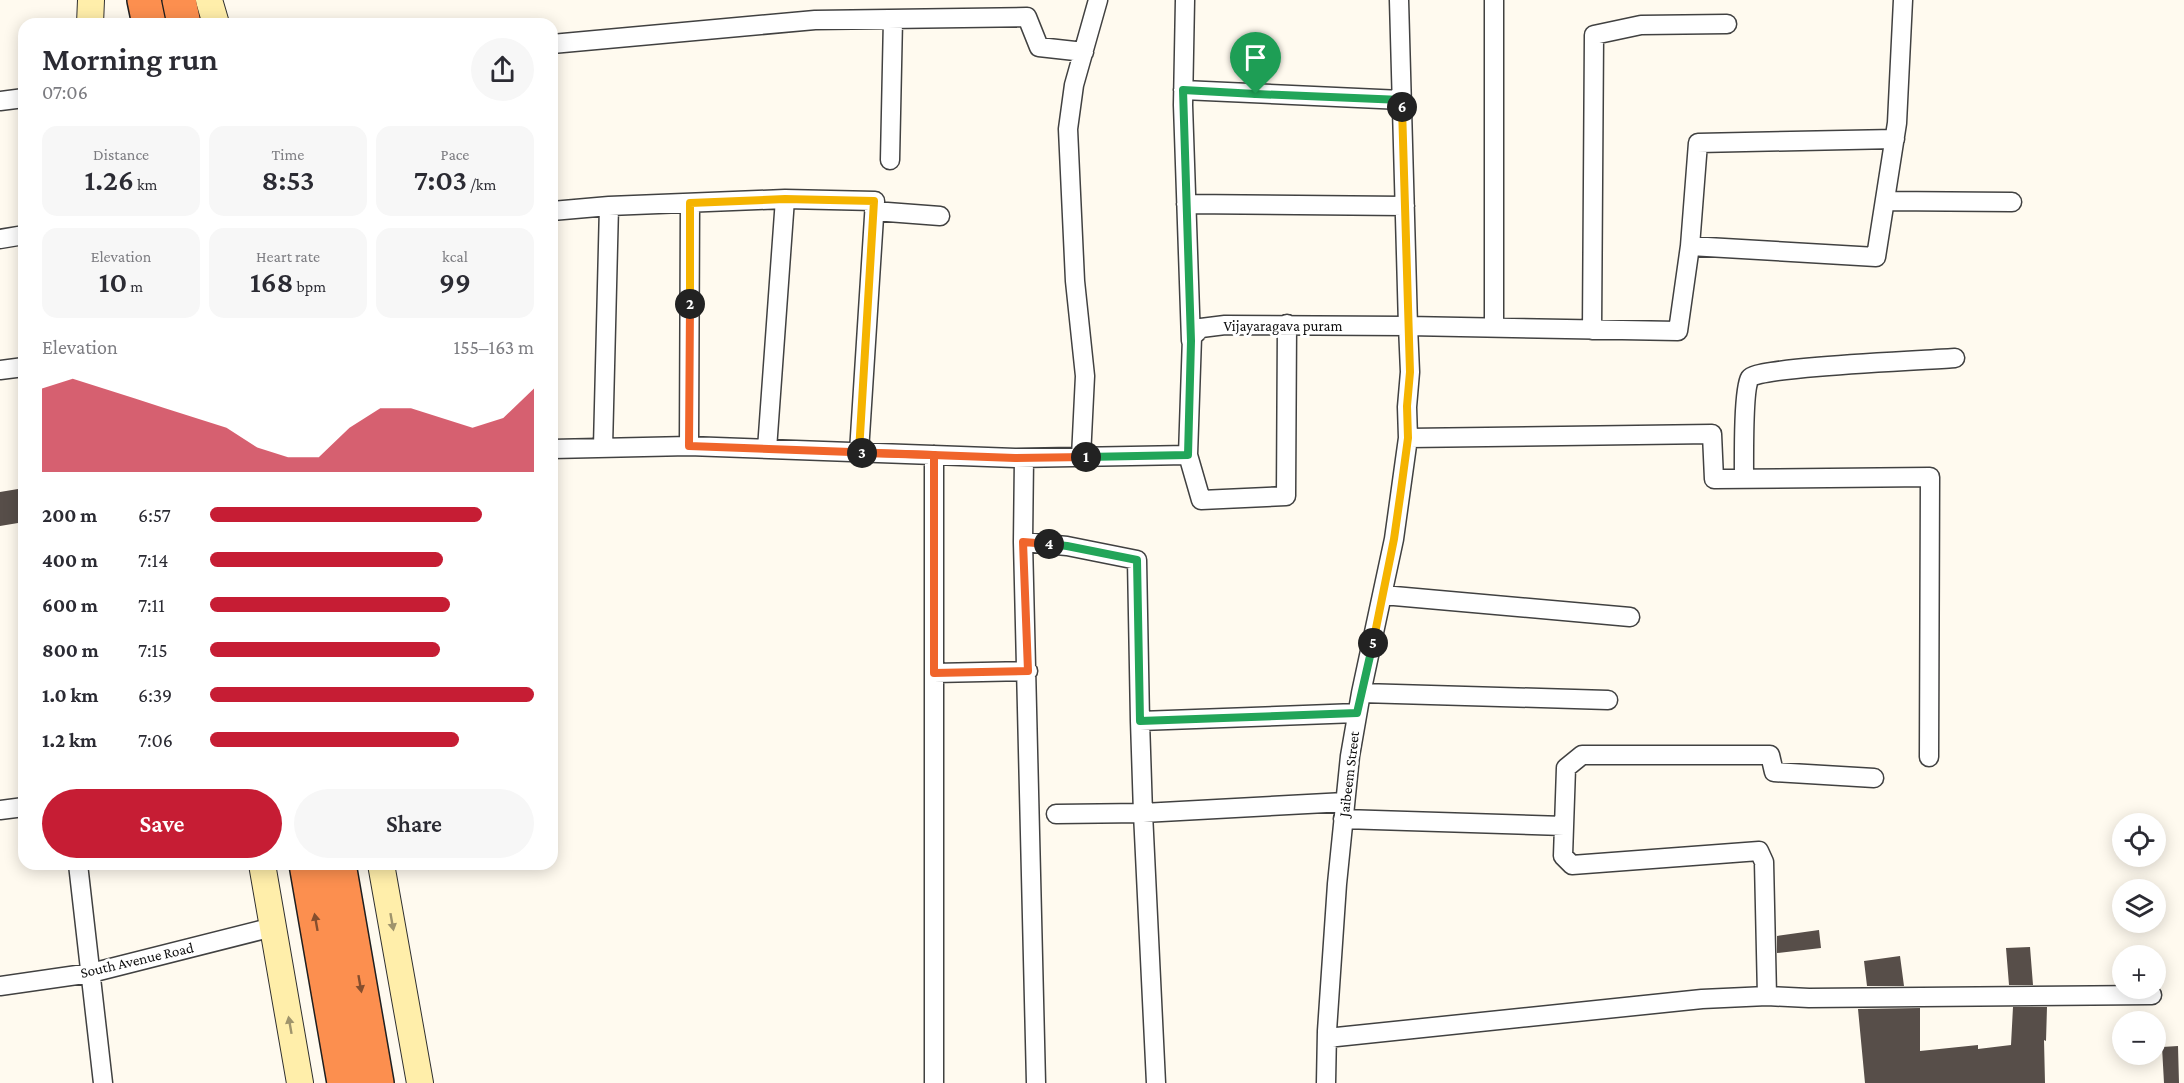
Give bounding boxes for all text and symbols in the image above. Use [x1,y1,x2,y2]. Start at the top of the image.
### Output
pin [1230,32,1281,94]
button: share [471,38,534,101]
text: Morning run [42,40,218,77]
icon: arrive [1239,41,1272,74]
text: 07:06 [42,81,88,103]
pin: 6 [1387,92,1417,122]
text: 6 [1398,98,1406,115]
text: Distance [93,146,149,163]
text: Time [272,146,304,163]
text: Pace [441,146,469,163]
text: 1.26 [85,163,134,196]
text: 8:53 [261,163,315,196]
text: 7:03 [414,163,467,196]
text: km [134,176,157,193]
text: /km [467,176,496,193]
text: Elevation [91,248,151,265]
text: Heart rate [256,248,320,265]
text: kcal [442,248,468,265]
text: 10 [99,265,127,298]
text: 168 [250,265,294,298]
text: 99 [439,265,471,298]
text: m [127,278,143,295]
text: bpm [294,278,326,295]
pin: 2 [675,289,705,319]
text: 2 [686,295,694,312]
street label: Vijayaragava puram [1223,318,1343,335]
text: Elevation [42,336,118,358]
text: 155–163 m [454,336,534,358]
pin: 3 [847,438,877,468]
pin: 1 [1071,442,1101,472]
text: 3 [858,444,866,461]
text: 1 [1083,448,1089,465]
text: 200 m [42,504,97,526]
text: 6:57 [138,504,171,526]
pin: 4 [1034,529,1064,559]
text: 4 [1045,535,1053,552]
text: 400 m [42,549,98,571]
text: 7:14 [138,549,168,571]
text: 600 m [42,594,98,616]
text: 7:11 [138,594,165,616]
pin: 5 [1358,628,1388,658]
text: 5 [1369,634,1377,651]
text: 800 m [42,639,99,661]
text: 7:15 [138,639,168,661]
text: 1.0 km [42,684,98,706]
text: 6:39 [138,684,172,706]
text: 1.2 km [42,729,97,751]
text: 7:06 [138,729,173,751]
street label: Jaibeem Street [1336,729,1363,820]
button: Save [42,789,282,858]
button: Share [294,789,534,858]
map controls [2112,813,2166,1065]
button: locate [2112,813,2166,867]
button: layers [2112,879,2166,933]
one-way arrow [311,912,320,931]
one-way arrow [387,912,396,931]
street label: South Avenue Road [79,939,195,981]
button: + [2112,945,2166,999]
one-way arrow [355,974,364,993]
button: − [2112,1011,2166,1065]
one-way arrow [285,1016,294,1035]

